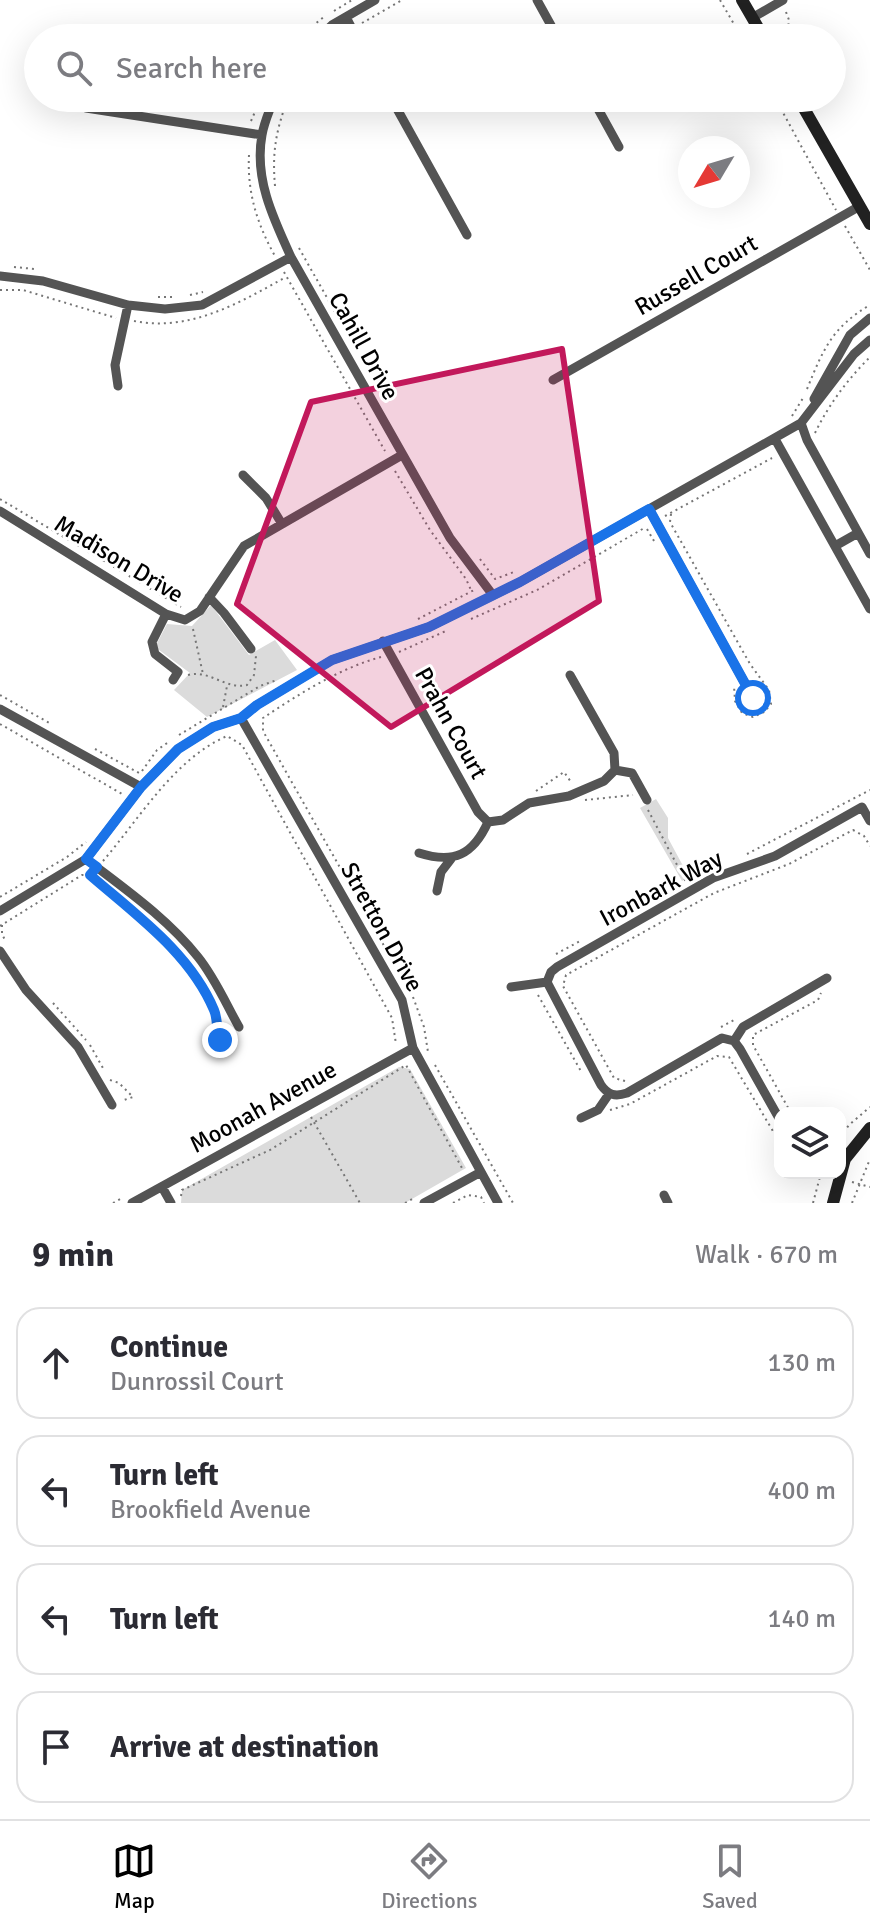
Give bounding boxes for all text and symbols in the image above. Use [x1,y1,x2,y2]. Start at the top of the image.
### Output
search box [24,24,846,112]
icon: search [52,46,96,90]
text: Search here [116,50,267,87]
north arrow [678,136,750,208]
street label: Russell Court [629,228,763,322]
street label: Cahill Drive [322,287,406,405]
street label: Madison Drive [49,509,189,609]
street label: Prahn Court [408,662,494,784]
route start [735,680,771,716]
street label: Ironbark Way [595,843,727,933]
street label: Stretton Drive [334,857,430,997]
route end [202,1022,238,1058]
street label: Moonah Avenue [184,1054,342,1160]
map controls [774,1107,846,1179]
button: layers [774,1107,846,1179]
text: 9 min [32,1234,114,1276]
text: Walk · 670 m [695,1239,838,1271]
text: Continue [110,1329,228,1366]
icon: ahead [34,1341,78,1385]
text: 130 m [767,1347,836,1379]
text: Dunrossil Court [110,1366,284,1398]
text: Turn left [110,1457,219,1494]
icon: left [34,1469,78,1513]
text: 400 m [767,1475,836,1507]
text: Brookfield Avenue [110,1494,311,1526]
icon: left [34,1597,78,1641]
text: Turn left [110,1601,219,1638]
text: 140 m [767,1603,836,1635]
icon: arrive [34,1725,78,1769]
text: Arrive at destination [110,1729,379,1766]
tab: Map [112,1839,156,1914]
tab: Directions [381,1839,477,1914]
tab: Saved [702,1839,758,1914]

